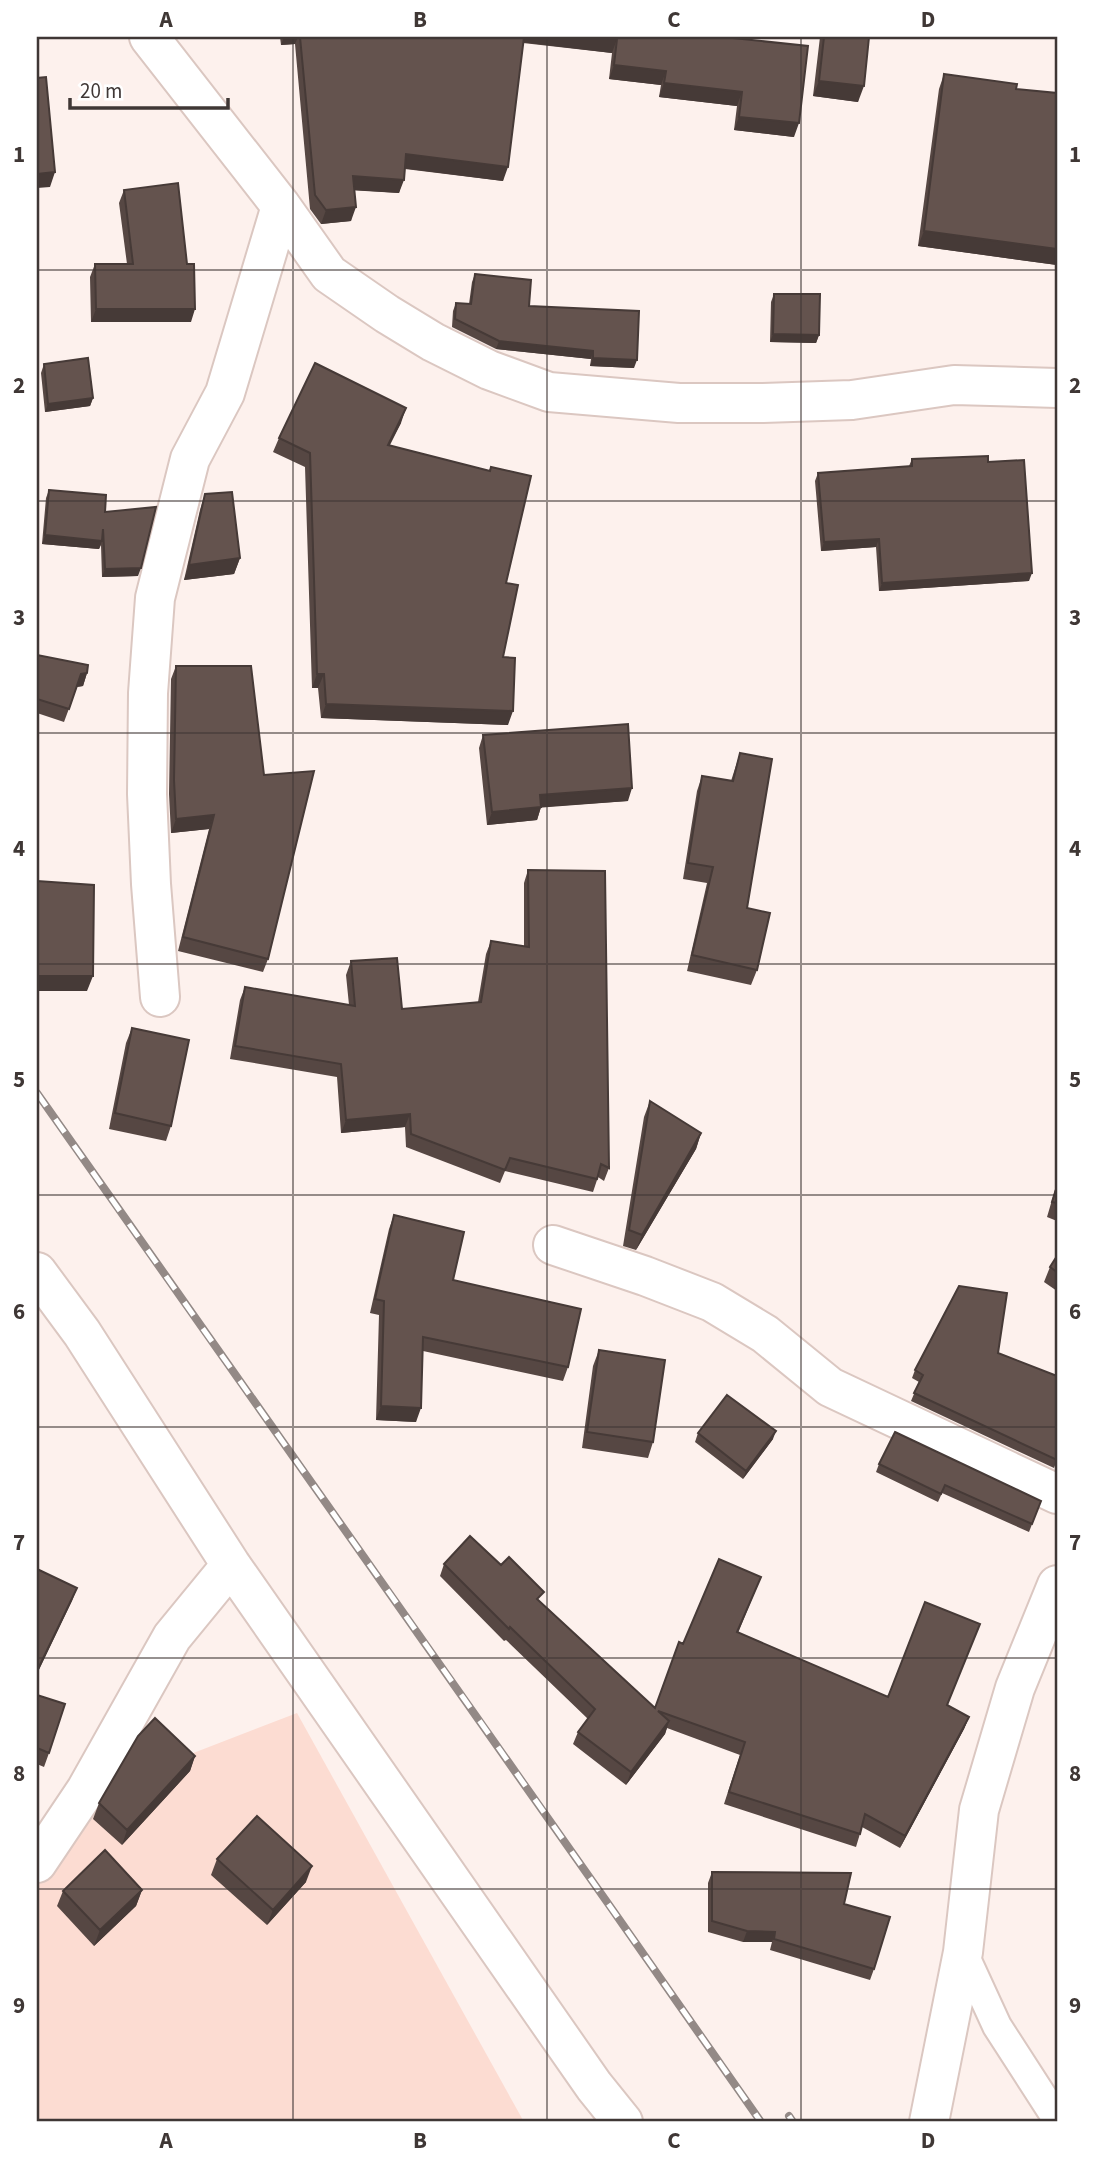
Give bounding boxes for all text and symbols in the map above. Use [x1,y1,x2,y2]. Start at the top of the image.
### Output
text: A [158,3,173,36]
text: B [413,3,427,36]
text: C [667,3,681,36]
text: D [921,3,935,36]
scale bar [70,66,228,110]
text: 20 m [80,76,122,106]
text: 1 [13,138,25,171]
text: 1 [1069,138,1081,171]
text: 2 [13,369,25,402]
text: 2 [1069,369,1081,402]
text: 3 [13,601,25,634]
text: 3 [1069,601,1081,634]
text: 4 [13,832,25,865]
text: 4 [1069,832,1081,865]
text: 5 [13,1063,25,1096]
text: 5 [1069,1063,1081,1096]
text: 6 [13,1295,25,1328]
text: 6 [1069,1295,1081,1328]
text: 7 [13,1526,25,1559]
text: 7 [1069,1526,1081,1559]
text: 8 [13,1757,25,1790]
text: 8 [1069,1757,1081,1790]
text: 9 [13,1989,25,2022]
text: 9 [1069,1989,1081,2022]
text: A [158,2124,173,2157]
text: B [413,2124,427,2157]
text: C [667,2124,681,2157]
text: D [921,2124,935,2157]

